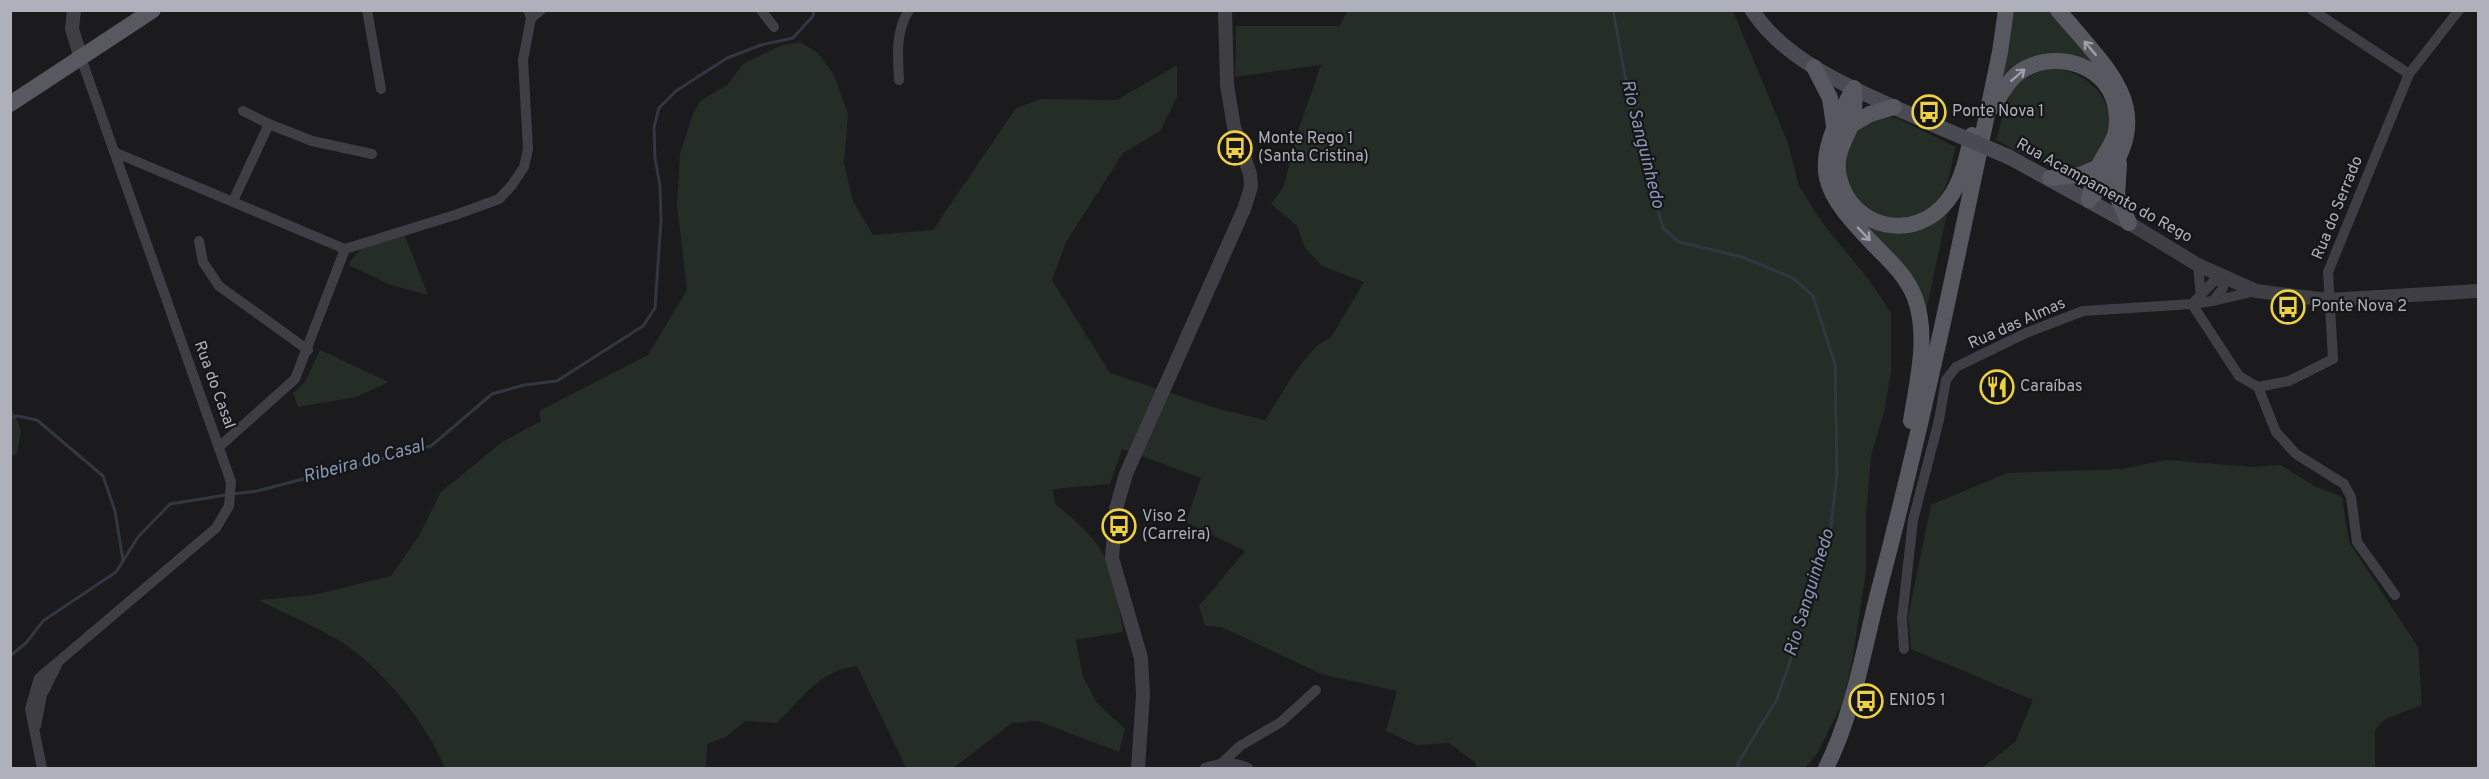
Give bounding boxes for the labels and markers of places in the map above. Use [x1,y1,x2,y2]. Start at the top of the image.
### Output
bus stop icon: Ponte Nova 1 [1911,94,1947,130]
place label: Ponte Nova 1 [1952,102,2044,122]
place label: Monte Rego 1 (Santa Cristina) [1258,129,1369,167]
bus stop icon: Monte Rego 1 (Santa Cristina) [1217,130,1253,166]
bus stop icon: Ponte Nova 2 [2270,289,2306,325]
place label: Ponte Nova 2 [2311,297,2407,317]
restaurant icon: Caraíbas [1979,369,2015,405]
place label: Caraíbas [2020,377,2083,397]
place label: Viso 2 (Carreira) [1142,507,1211,545]
bus stop icon: Viso 2 (Carreira) [1101,508,1137,544]
bus stop icon: EN105 1 [1848,683,1884,719]
place label: EN105 1 [1889,691,1946,711]

